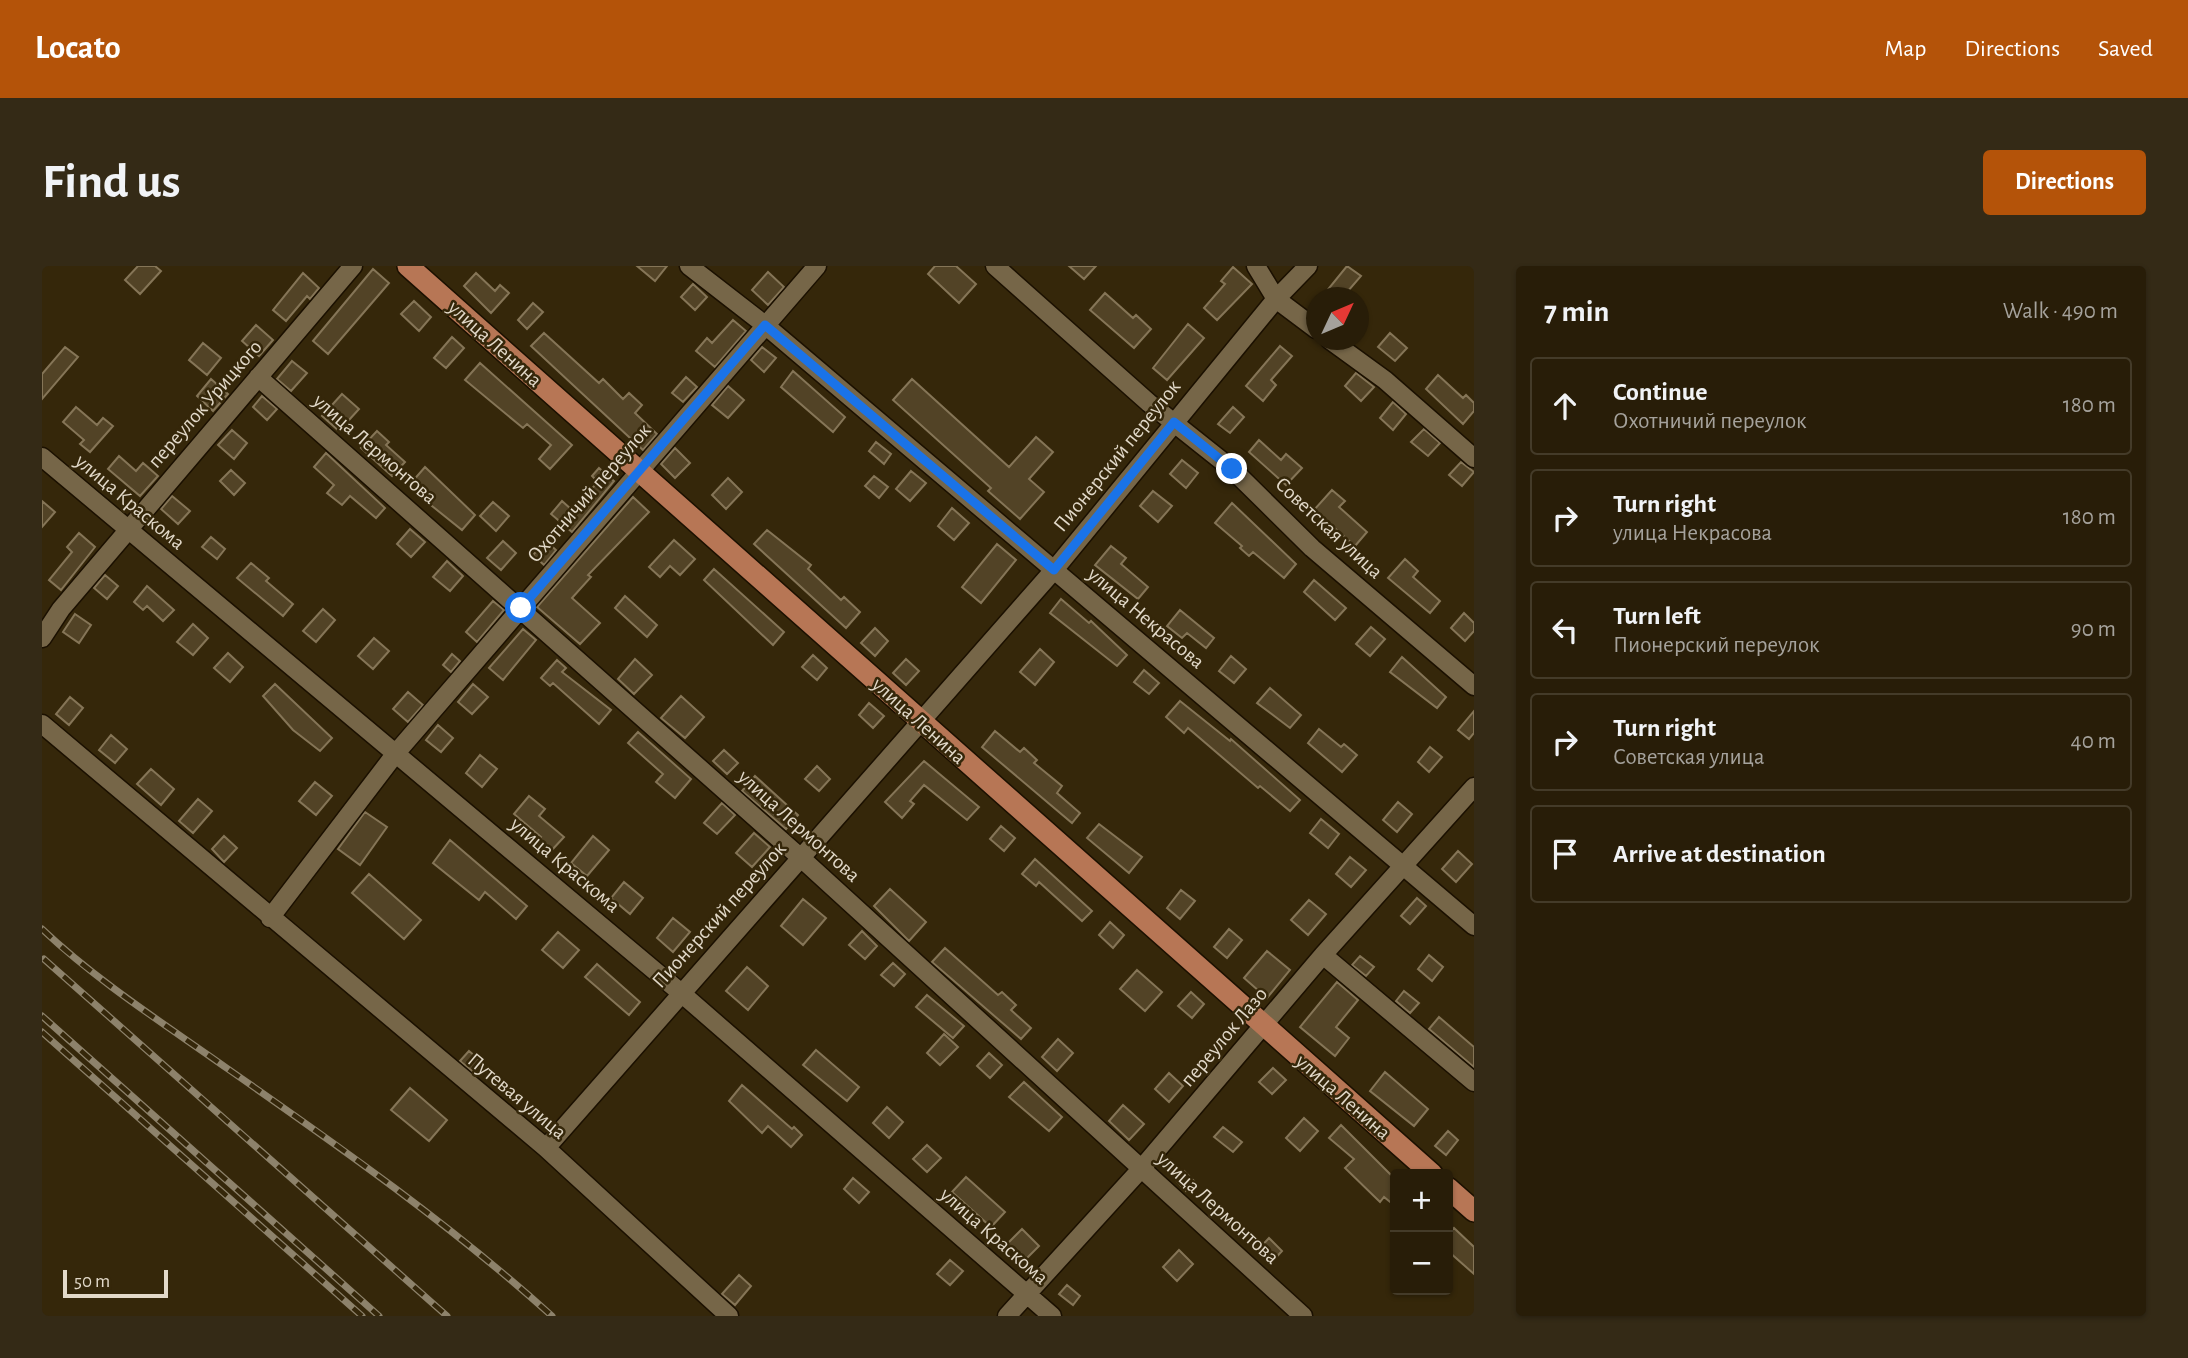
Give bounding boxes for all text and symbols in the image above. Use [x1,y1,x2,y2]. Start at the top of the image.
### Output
text: Locato [35,32,121,65]
text: Map [1884,37,1926,61]
text: Directions [1964,37,2060,61]
text: Saved [2098,37,2153,61]
button: Directions [1983,150,2146,215]
text: Find us [42,158,181,207]
north arrow [1306,287,1369,350]
street label: улица Ленина [443,296,546,392]
text: 7 min [1544,297,1609,327]
text: Walk · 490 m [2003,300,2118,323]
street label: переулок Урицкого [144,336,266,472]
street label: Пионерский переулок [1050,376,1185,536]
text: Continue [1613,379,1708,405]
icon: ahead [1546,387,1584,425]
street label: улица Лермонтова [308,389,441,508]
text: 180 m [2063,394,2116,417]
text: Охотничий переулок [1613,410,1806,433]
street label: Охотничий переулок [523,419,655,567]
street label: улица Краскома [70,450,189,554]
route end [1216,453,1247,484]
street label: Советская улица [1271,473,1387,583]
text: Turn right [1613,491,1716,517]
icon: right [1546,499,1584,537]
text: 180 m [2063,506,2116,529]
text: улица Некрасова [1613,522,1772,545]
street label: улица Некрасова [1083,563,1209,673]
route start [505,592,536,623]
text: Turn left [1613,603,1701,629]
icon: left [1546,611,1584,649]
text: 90 m [2071,618,2116,641]
text: Пионерский переулок [1613,634,1820,657]
street label: улица Ленина [867,673,970,769]
text: Turn right [1613,715,1716,741]
icon: right [1546,723,1584,761]
text: 40 m [2071,730,2116,753]
text: Советская улица [1613,746,1764,769]
street label: улица Лермонтова [733,765,864,886]
street label: улица Краскома [505,813,624,917]
icon: arrive [1546,835,1584,873]
street label: Пионерский переулок [648,838,790,992]
text: Arrive at destination [1613,841,1826,867]
street label: переулок Лазо [1177,983,1271,1091]
street label: Путевая улица [464,1049,571,1143]
street label: улица Ленина [1291,1050,1395,1144]
street label: улица Лермонтова [1152,1147,1283,1268]
map controls [1390,1169,1453,1295]
button: + [1390,1169,1453,1232]
street label: улица Краскома [935,1183,1052,1289]
button: − [1390,1232,1453,1295]
scale bar [63,1267,168,1299]
text: 50 m [74,1272,110,1291]

